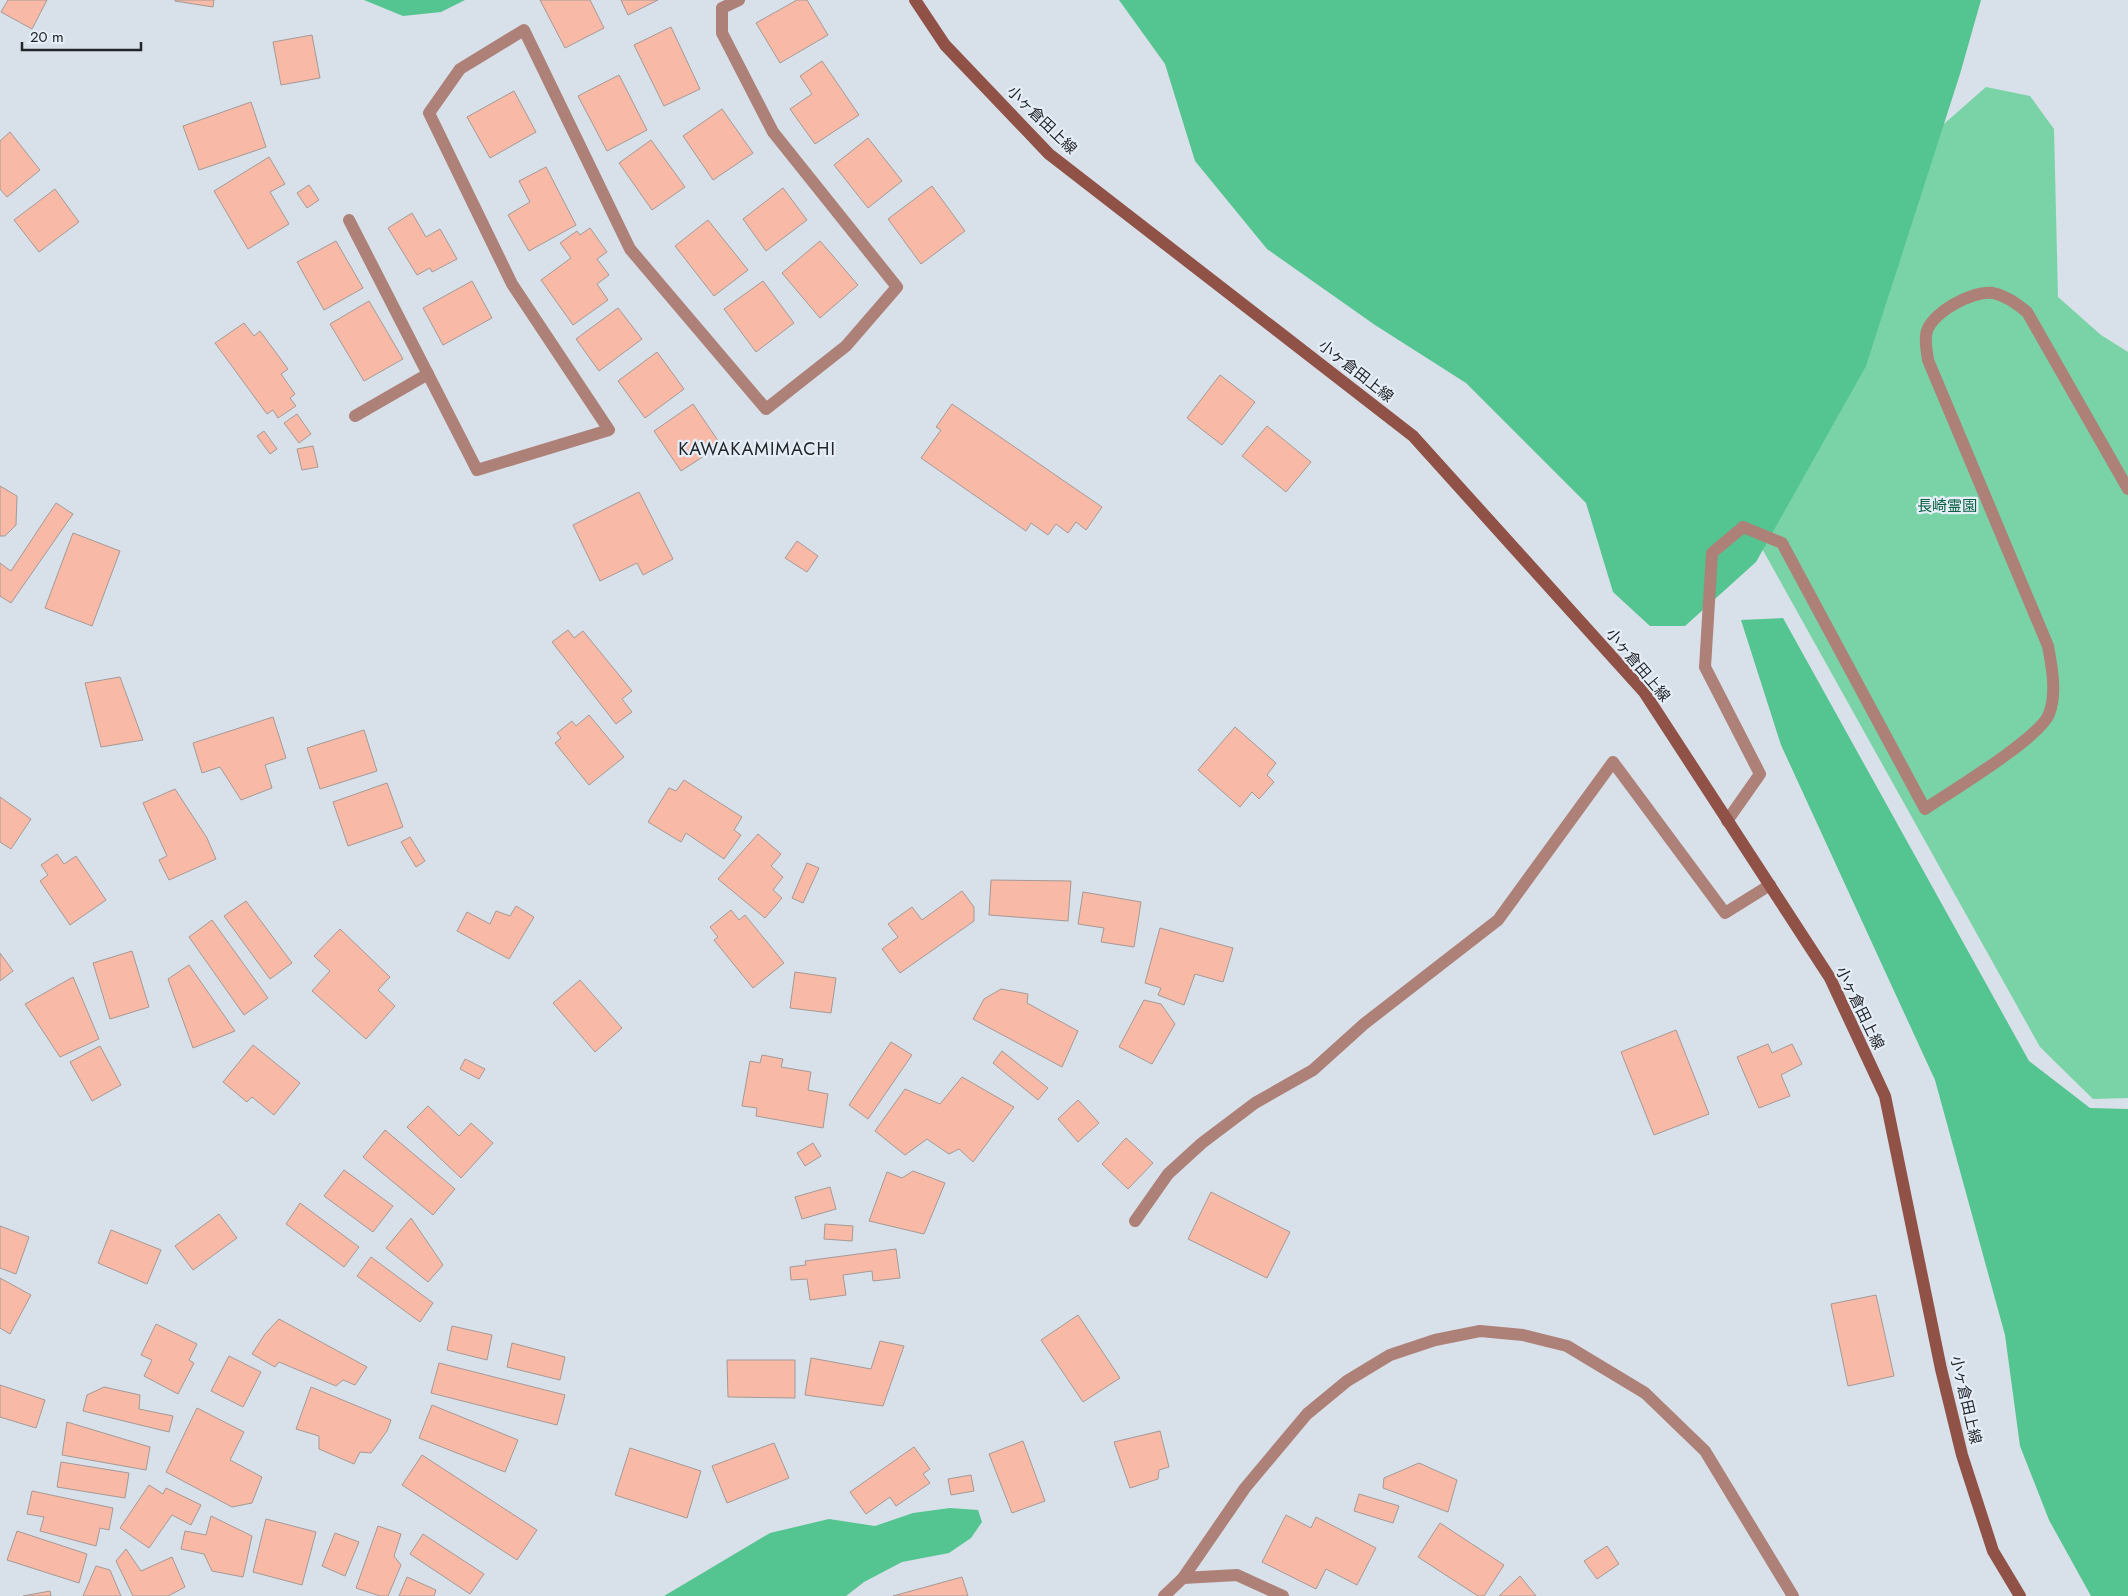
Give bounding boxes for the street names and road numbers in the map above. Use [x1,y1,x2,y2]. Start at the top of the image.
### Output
street label: 小ヶ倉田上線 [1002,81,1082,159]
street label: 小ヶ倉田上線 [1314,335,1398,407]
street label: 小ヶ倉田上線 [1601,623,1675,707]
street label: 小ヶ倉田上線 [1830,963,1890,1053]
street label: 小ヶ倉田上線 [1945,1354,1987,1446]

